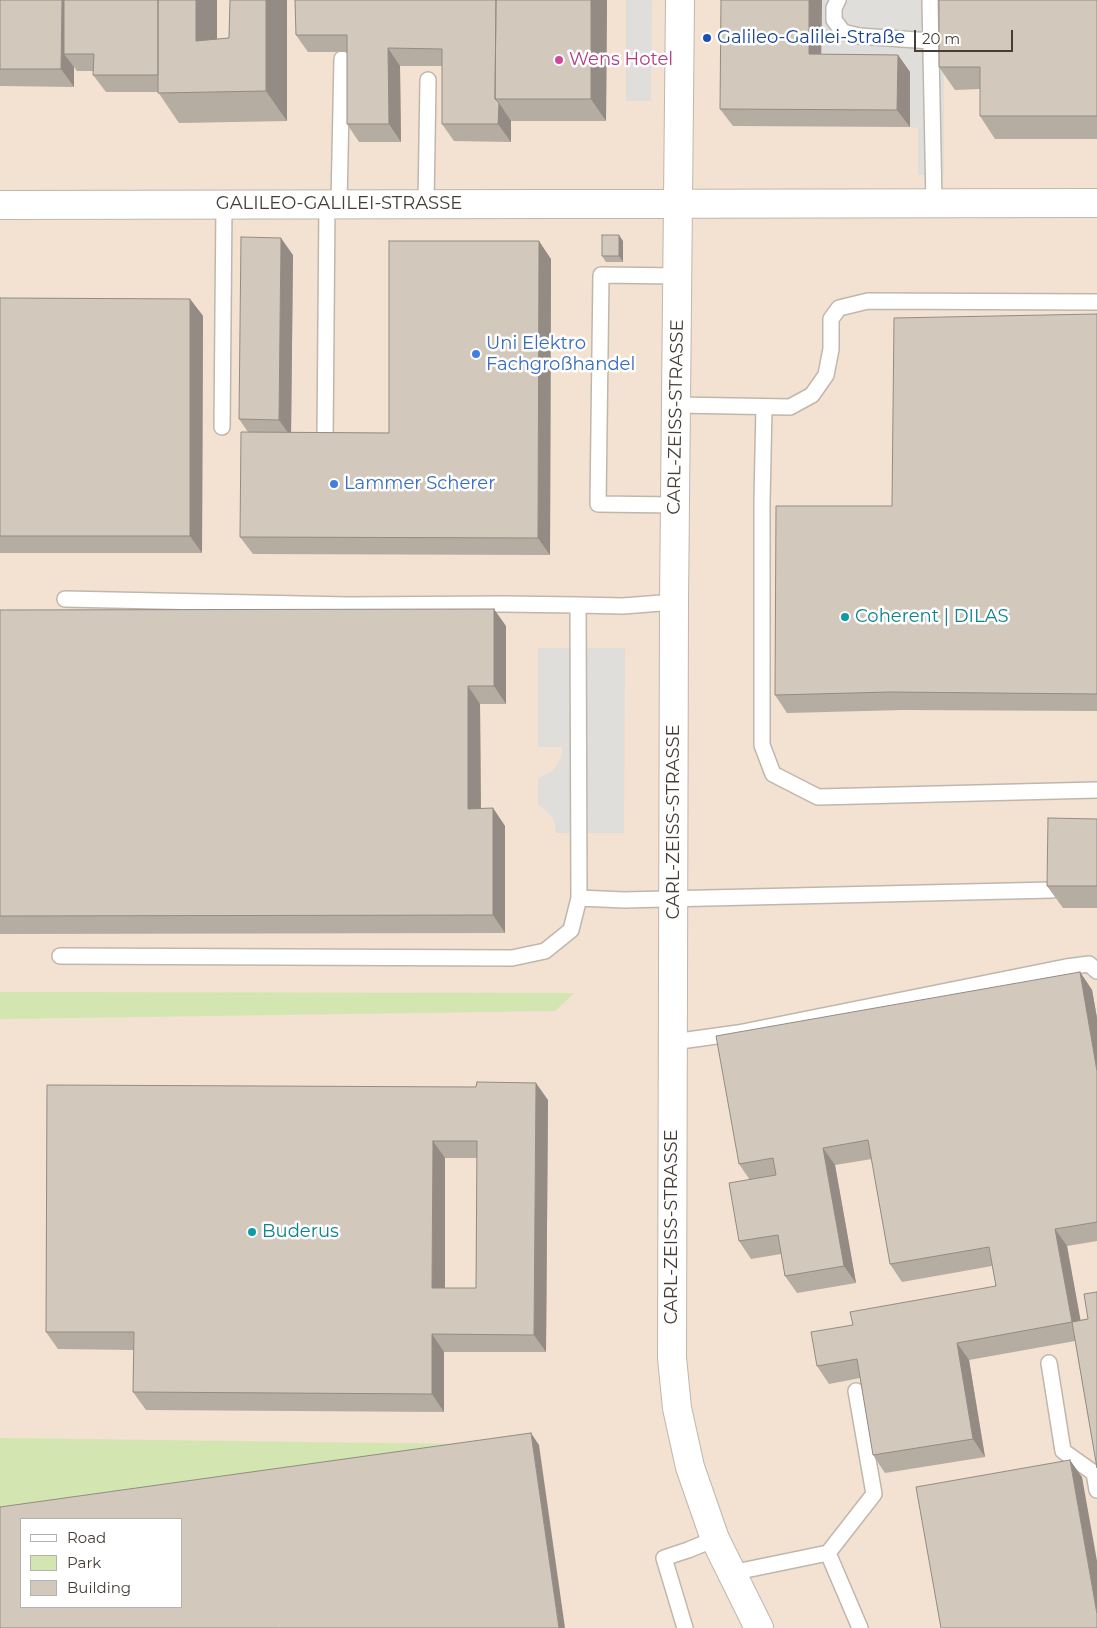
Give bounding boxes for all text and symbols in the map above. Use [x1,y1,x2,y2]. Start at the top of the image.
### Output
scale bar [917,20,1016,52]
place label: Galileo-Galilei-Straße [717,27,905,49]
text: 20 m [922,29,960,48]
marker: Galileo-Galilei-Straße [701,32,713,44]
place label: Wens Hotel [569,49,673,71]
marker: Wens Hotel [553,54,565,66]
street label: GALILEO-GALILEI-STRASSE [216,193,462,215]
street label: CARL-ZEISS-STRASSE [663,319,689,515]
place label: Uni Elektro Fachgroßhandel [486,333,635,376]
marker: Uni Elektro Fachgroßhandel [470,348,482,360]
place label: Lammer Scherer [344,473,495,495]
marker: Lammer Scherer [328,478,340,490]
place label: Coherent | DILAS [855,606,1009,628]
marker: Coherent | DILAS [839,611,851,623]
street label: CARL-ZEISS-STRASSE [663,724,685,920]
street label: CARL-ZEISS-STRASSE [661,1129,683,1325]
place label: Buderus [262,1221,339,1243]
marker: Buderus [246,1226,258,1238]
legend [20,1518,182,1608]
text: Road [67,1528,106,1547]
text: Park [67,1553,101,1572]
text: Building [67,1578,131,1597]

